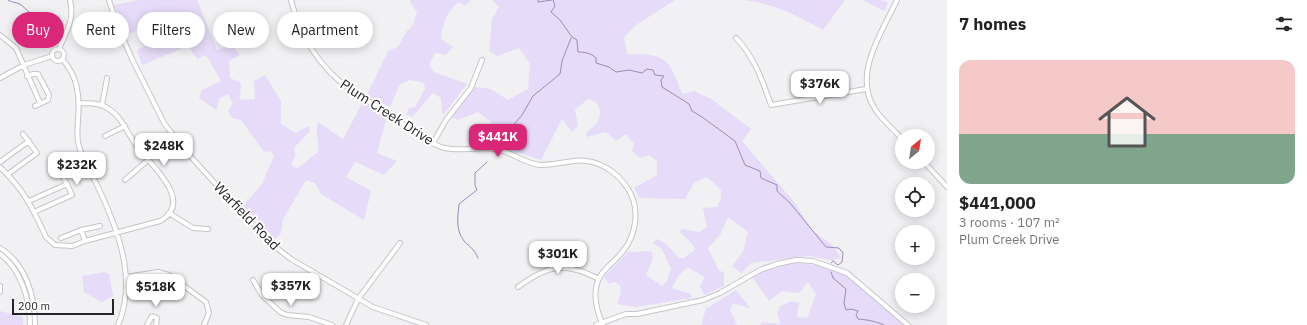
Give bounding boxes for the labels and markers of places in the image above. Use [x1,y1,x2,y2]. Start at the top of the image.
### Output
pin: $376K [792,71,848,105]
pin: $441K [470,124,526,158]
pin: $248K [136,133,192,167]
pin: $232K [49,152,105,186]
pin: $301K [530,241,586,275]
pin: $357K [263,273,319,307]
pin: $518K [128,274,184,308]

